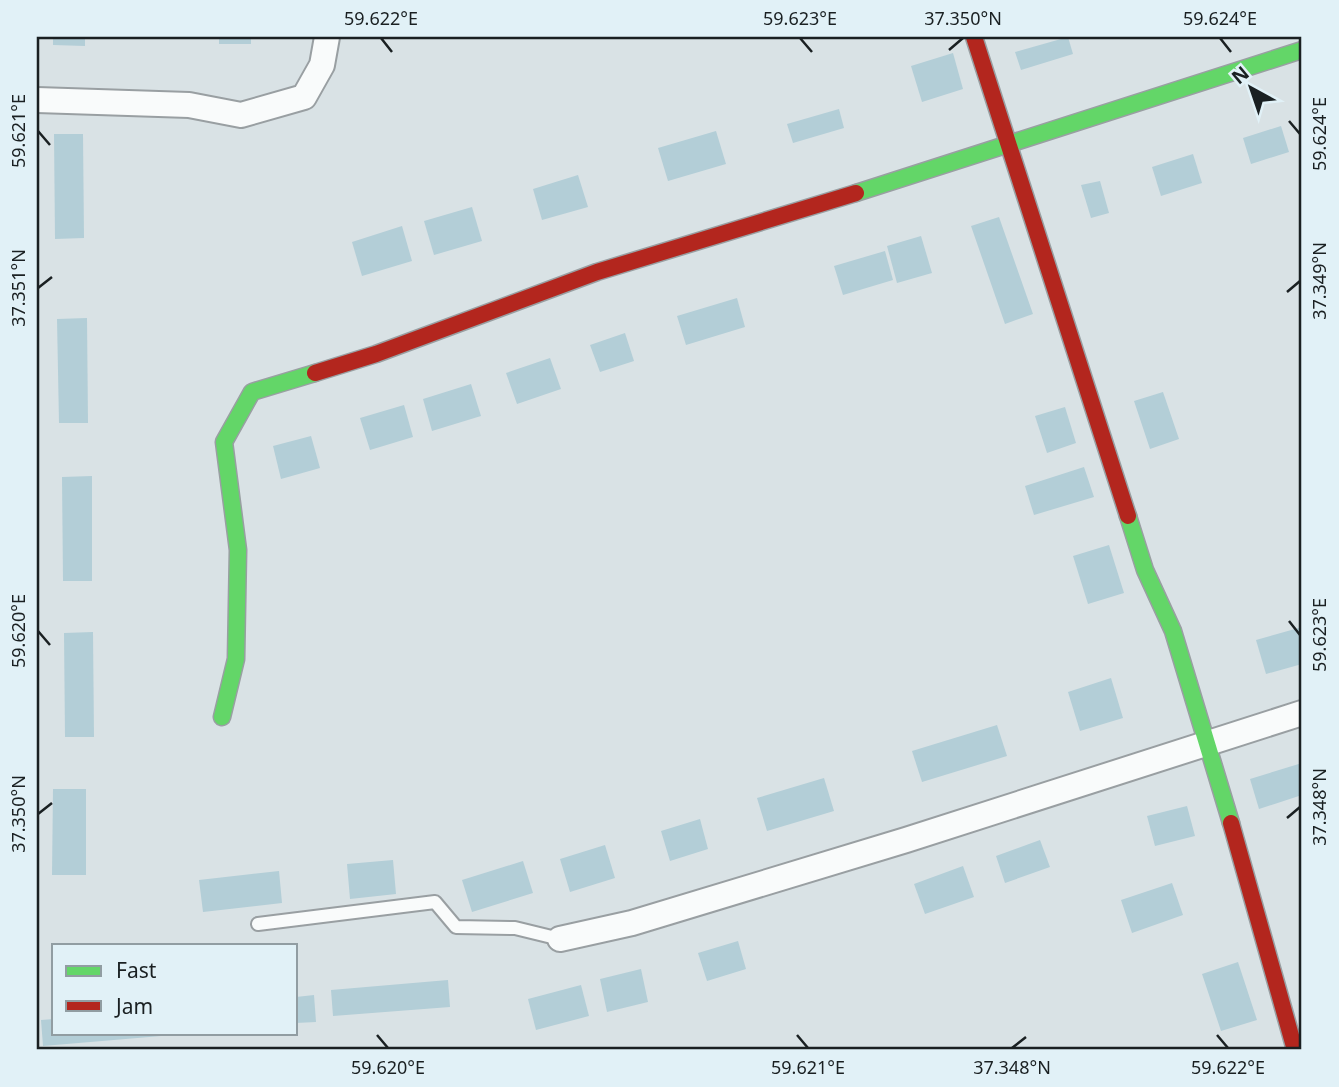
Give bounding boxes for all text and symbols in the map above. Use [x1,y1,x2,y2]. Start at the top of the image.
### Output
text: 59.622°E [344,6,418,30]
text: 59.623°E [763,6,837,30]
text: 37.350°N [924,6,1002,30]
text: 59.624°E [1183,6,1257,30]
north arrow [1216,52,1286,122]
text: N [1226,60,1254,90]
text: 59.621°E [6,94,30,168]
text: 59.624°E [1307,97,1331,171]
text: 37.349°N [1307,242,1331,320]
text: 37.351°N [6,249,30,327]
text: 59.620°E [6,594,30,668]
text: 59.623°E [1307,598,1331,672]
text: 37.348°N [1307,768,1331,846]
text: 37.350°N [6,775,30,853]
legend [52,944,298,1034]
text: Fast [116,956,157,984]
text: Jam [114,992,153,1020]
text: 59.620°E [351,1055,425,1079]
text: 59.621°E [771,1055,845,1079]
text: 37.348°N [973,1055,1051,1079]
text: 59.622°E [1191,1055,1265,1079]

